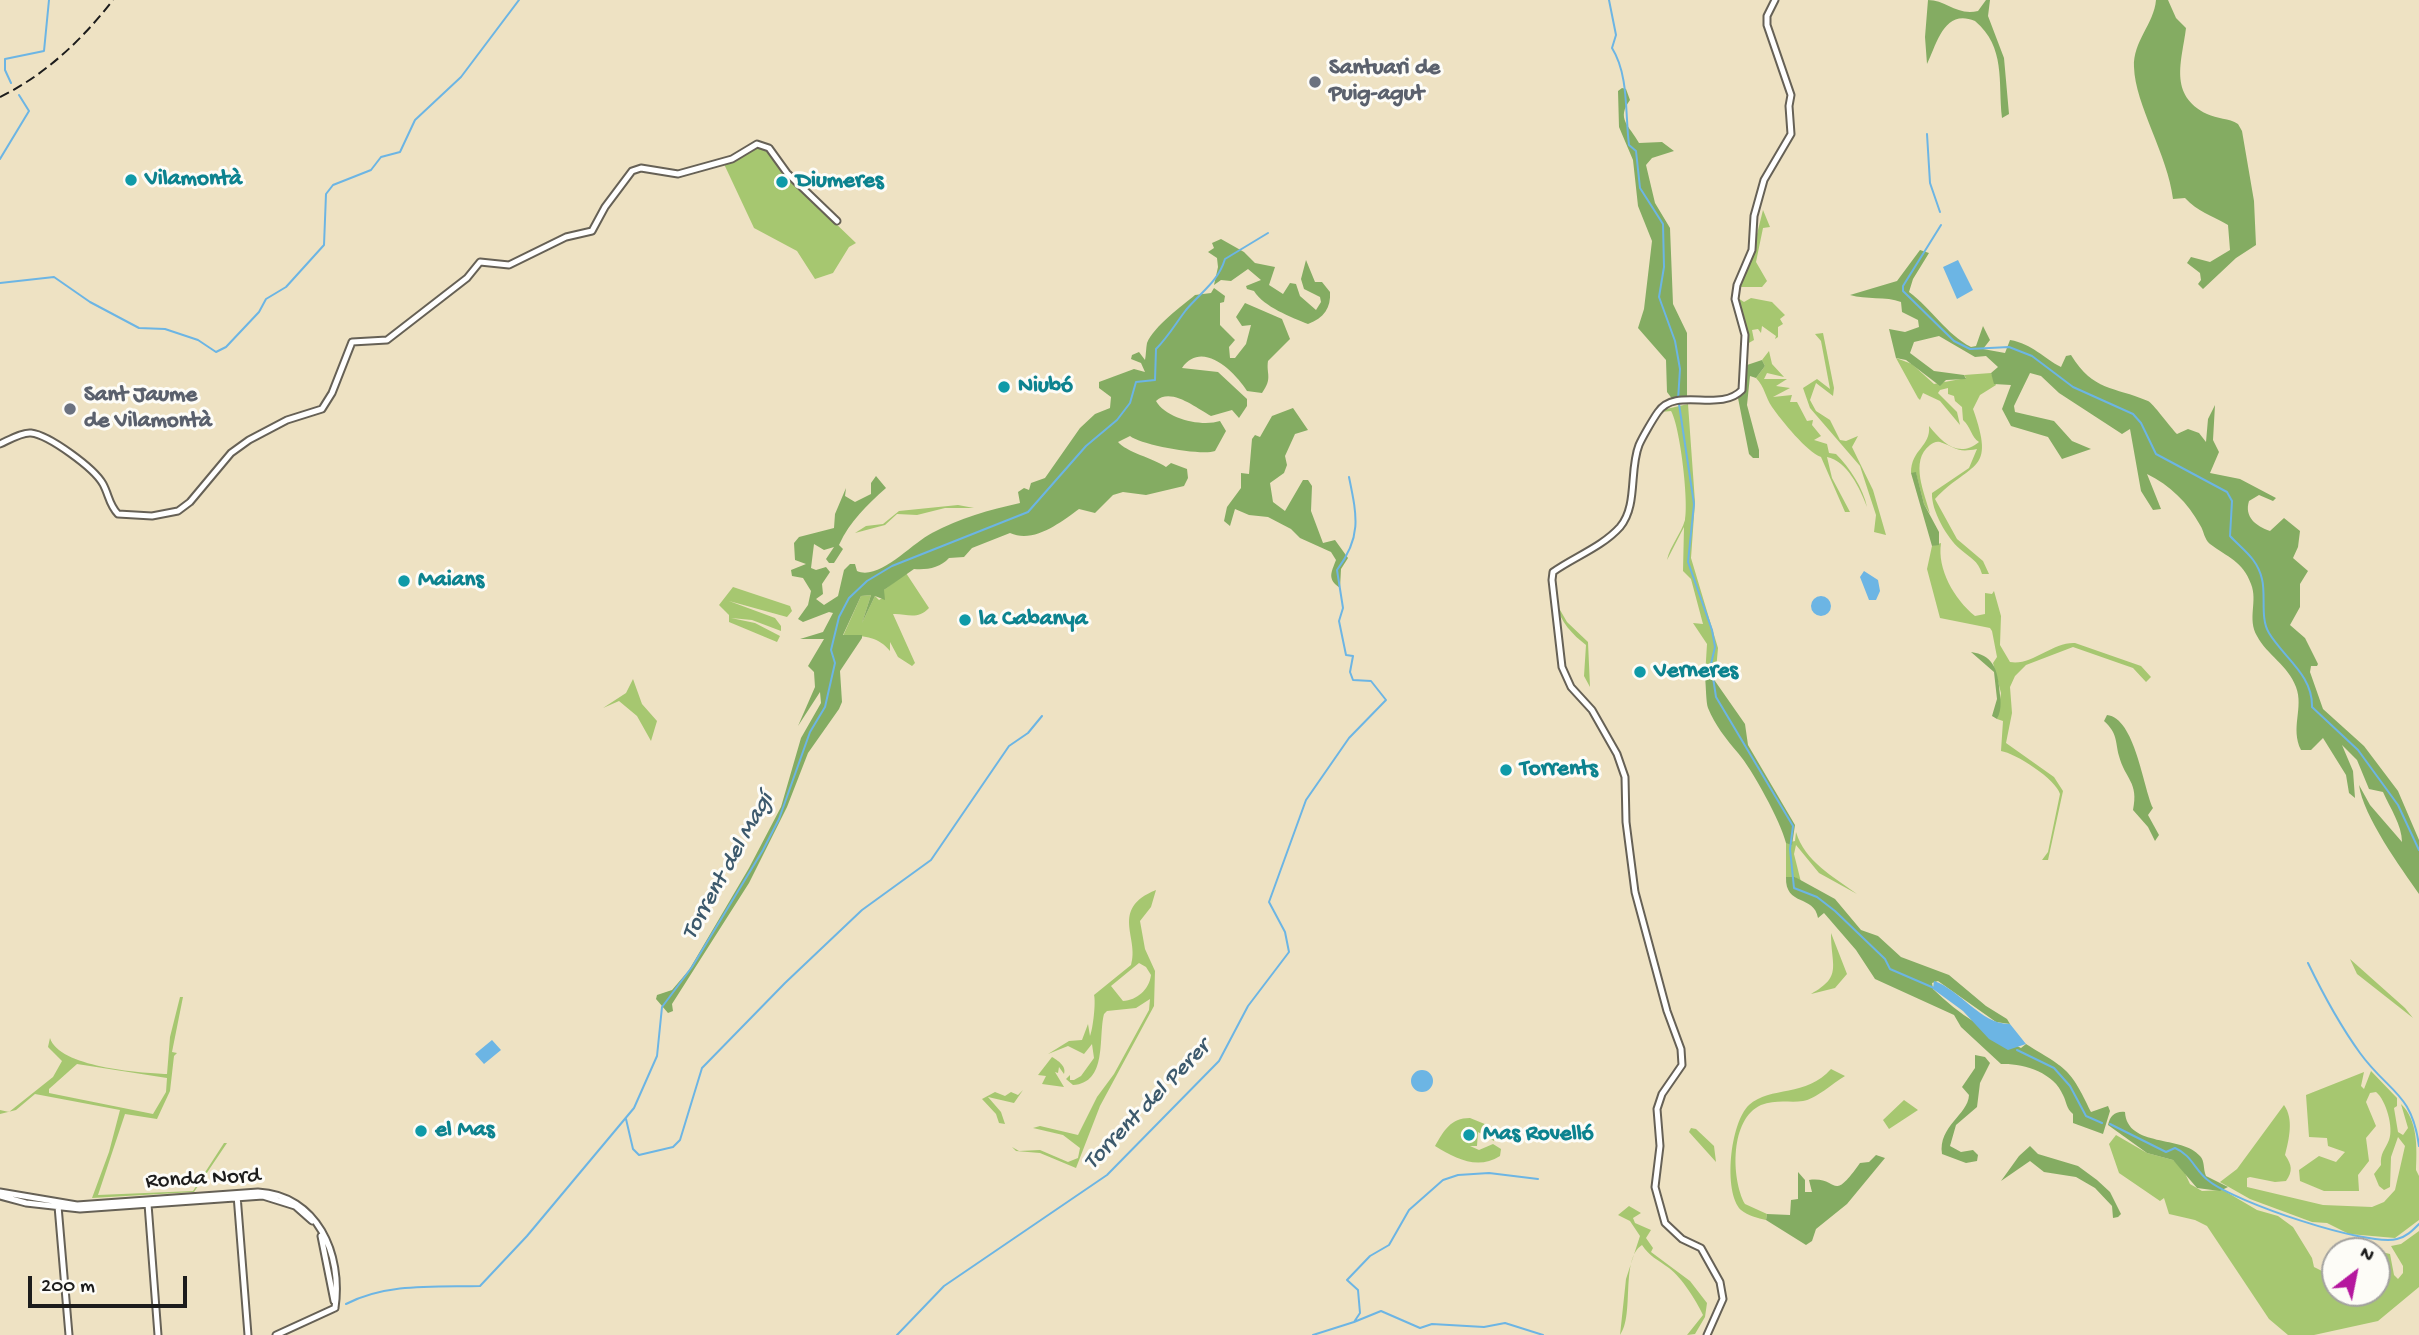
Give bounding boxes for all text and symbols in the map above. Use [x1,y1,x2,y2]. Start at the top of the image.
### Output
place label: Santuari de Puig-agut [1329,55,1440,109]
marker: Santuari de Puig-agut [1307,74,1323,90]
place label: Vilamontà [145,166,242,194]
place label: Diumeres [796,168,883,196]
marker: Vilamontà [123,172,139,188]
marker: Diumeres [774,174,790,190]
place label: Niubó [1018,373,1073,401]
marker: Niubó [996,379,1012,395]
place label: Sant Jaume de Vilamontà [84,382,212,436]
marker: Sant Jaume de Vilamontà [62,401,78,417]
place label: Maians [418,567,484,595]
marker: Maians [396,573,412,589]
place label: la Cabanya [979,606,1087,634]
marker: la Cabanya [957,612,973,628]
place label: Verneres [1654,658,1738,686]
marker: Verneres [1632,664,1648,680]
place label: Torrents [1520,756,1598,784]
marker: Torrents [1498,762,1514,778]
water label: Torrent del Magí [677,788,781,946]
water label: Torrent del Perer [1078,1035,1218,1177]
place label: el Mas [435,1117,495,1145]
place label: Mas Rovelló [1483,1121,1594,1149]
marker: el Mas [413,1123,429,1139]
marker: Mas Rovelló [1461,1127,1477,1143]
street label: Ronda Nord [145,1163,261,1197]
north arrow [2321,1237,2391,1307]
text: N [2355,1242,2378,1269]
scale bar [32,1262,191,1306]
text: 200 m [41,1275,95,1300]

